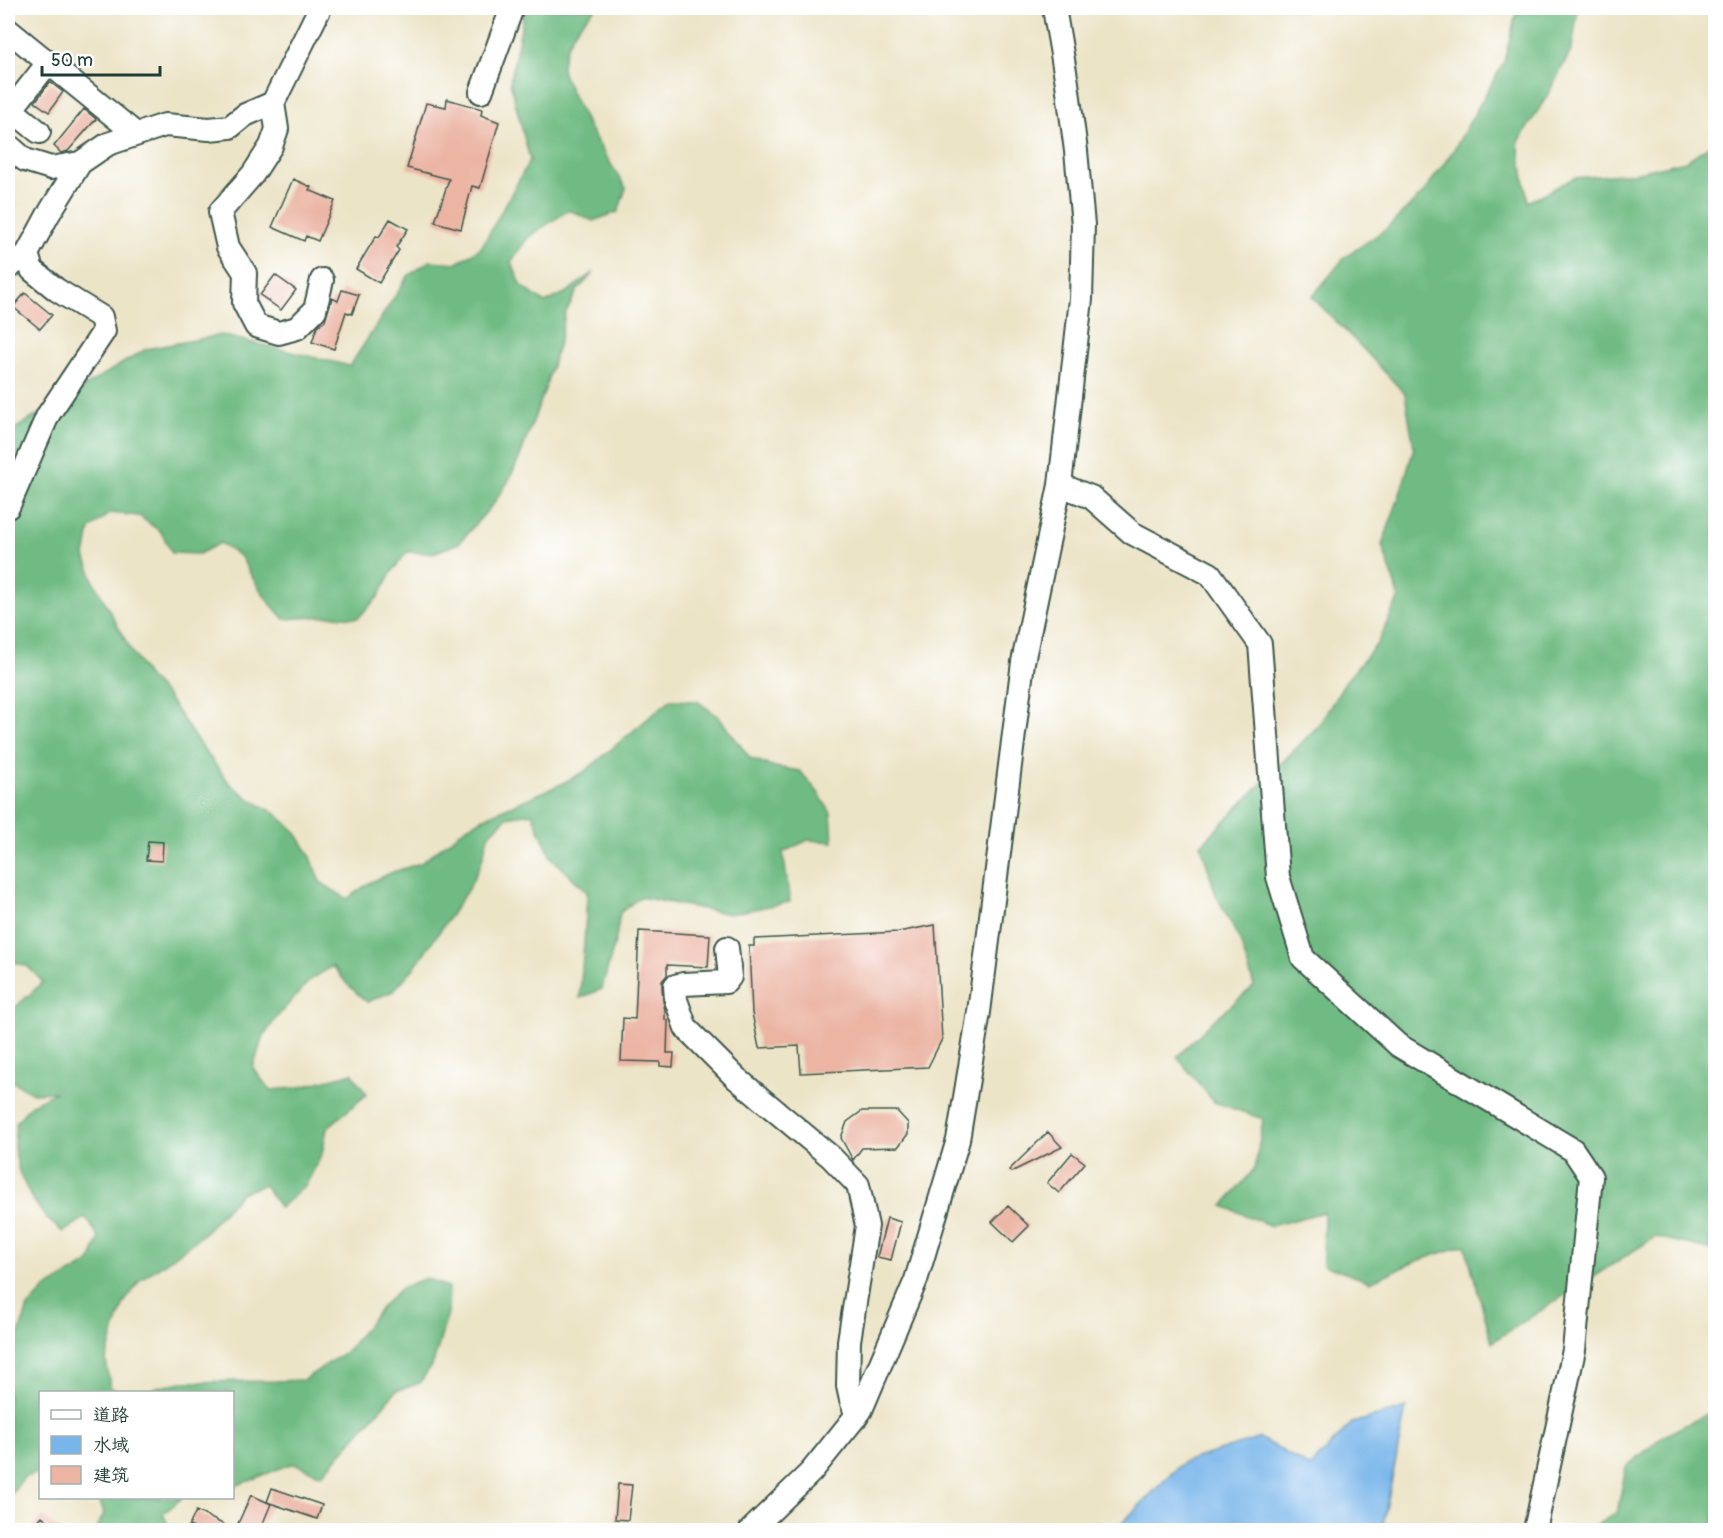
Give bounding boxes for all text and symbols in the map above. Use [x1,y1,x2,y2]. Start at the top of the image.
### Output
scale bar [42,39,160,77]
text: 50 m [51,49,93,72]
legend [39,1391,234,1499]
text: 道路 [93,1404,129,1427]
text: 水域 [93,1434,129,1457]
text: 建筑 [93,1464,129,1487]

